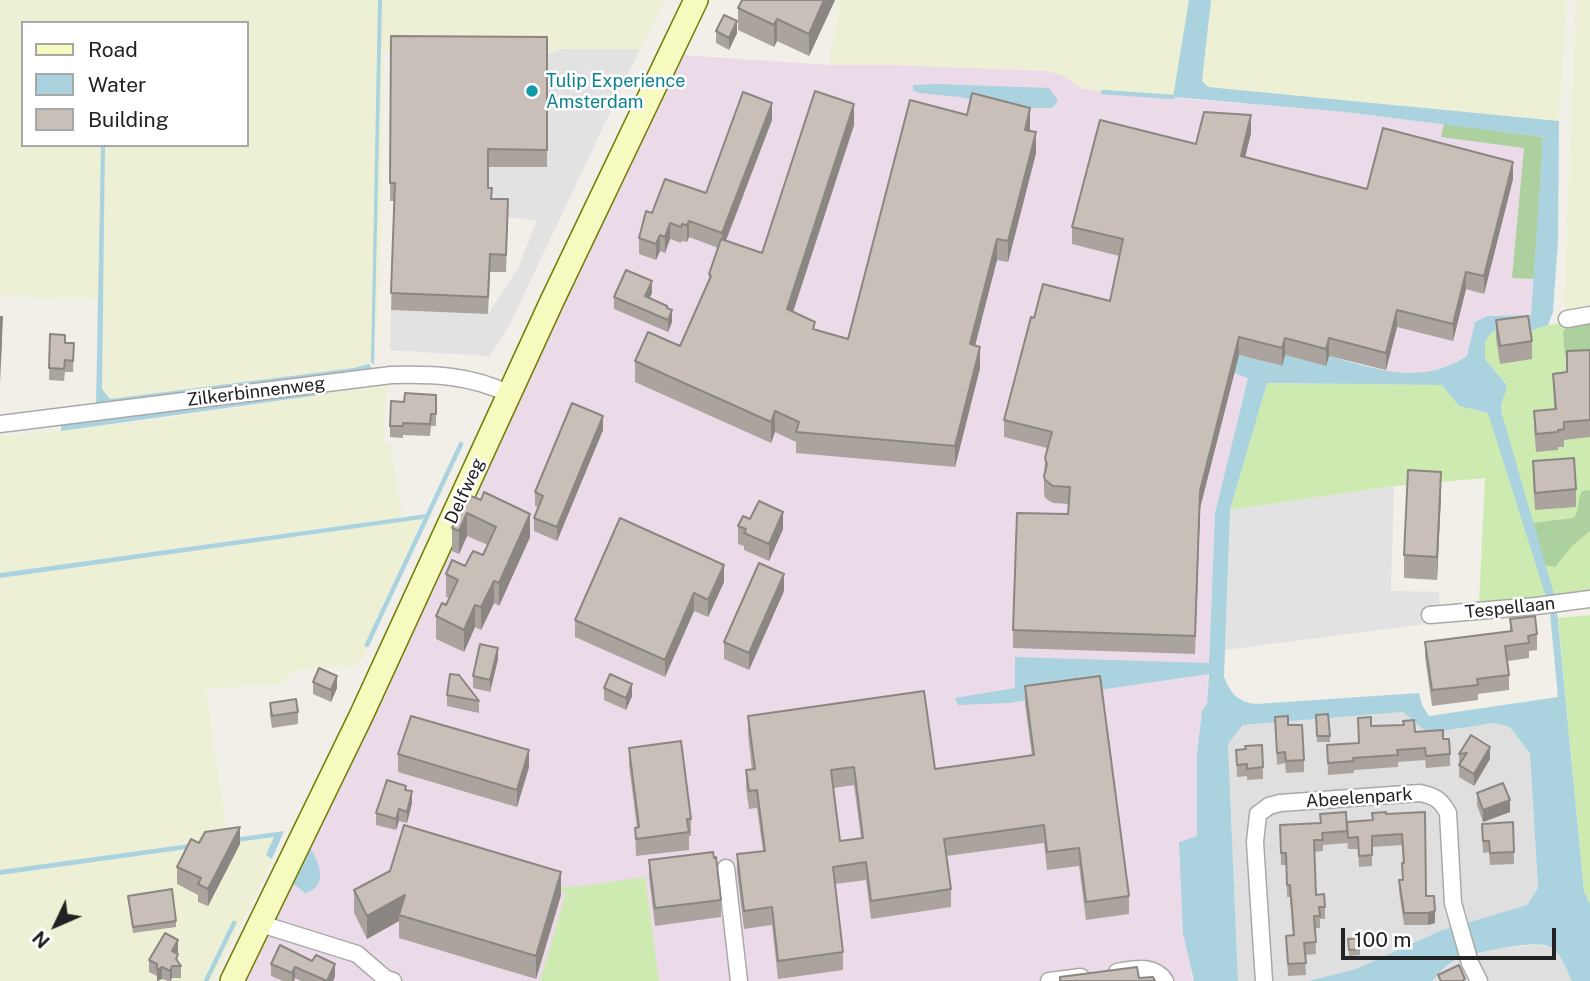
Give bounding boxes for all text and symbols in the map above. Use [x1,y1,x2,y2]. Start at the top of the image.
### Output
legend [21,21,248,147]
text: Road [88,37,138,62]
place label: Tulip Experience Amsterdam [546,70,685,112]
text: Water [88,72,146,97]
marker: Tulip Experience Amsterdam [524,83,540,99]
text: Building [88,107,169,132]
street label: Zilkerbinnenweg [185,373,327,411]
street label: Delfweg [440,455,490,527]
street label: Tespellaan [1464,593,1556,623]
street label: Abeelenpark [1305,783,1413,813]
north arrow [21,890,91,960]
scale bar [1345,914,1560,958]
text: N [28,927,54,953]
text: 100 m [1354,927,1411,952]

